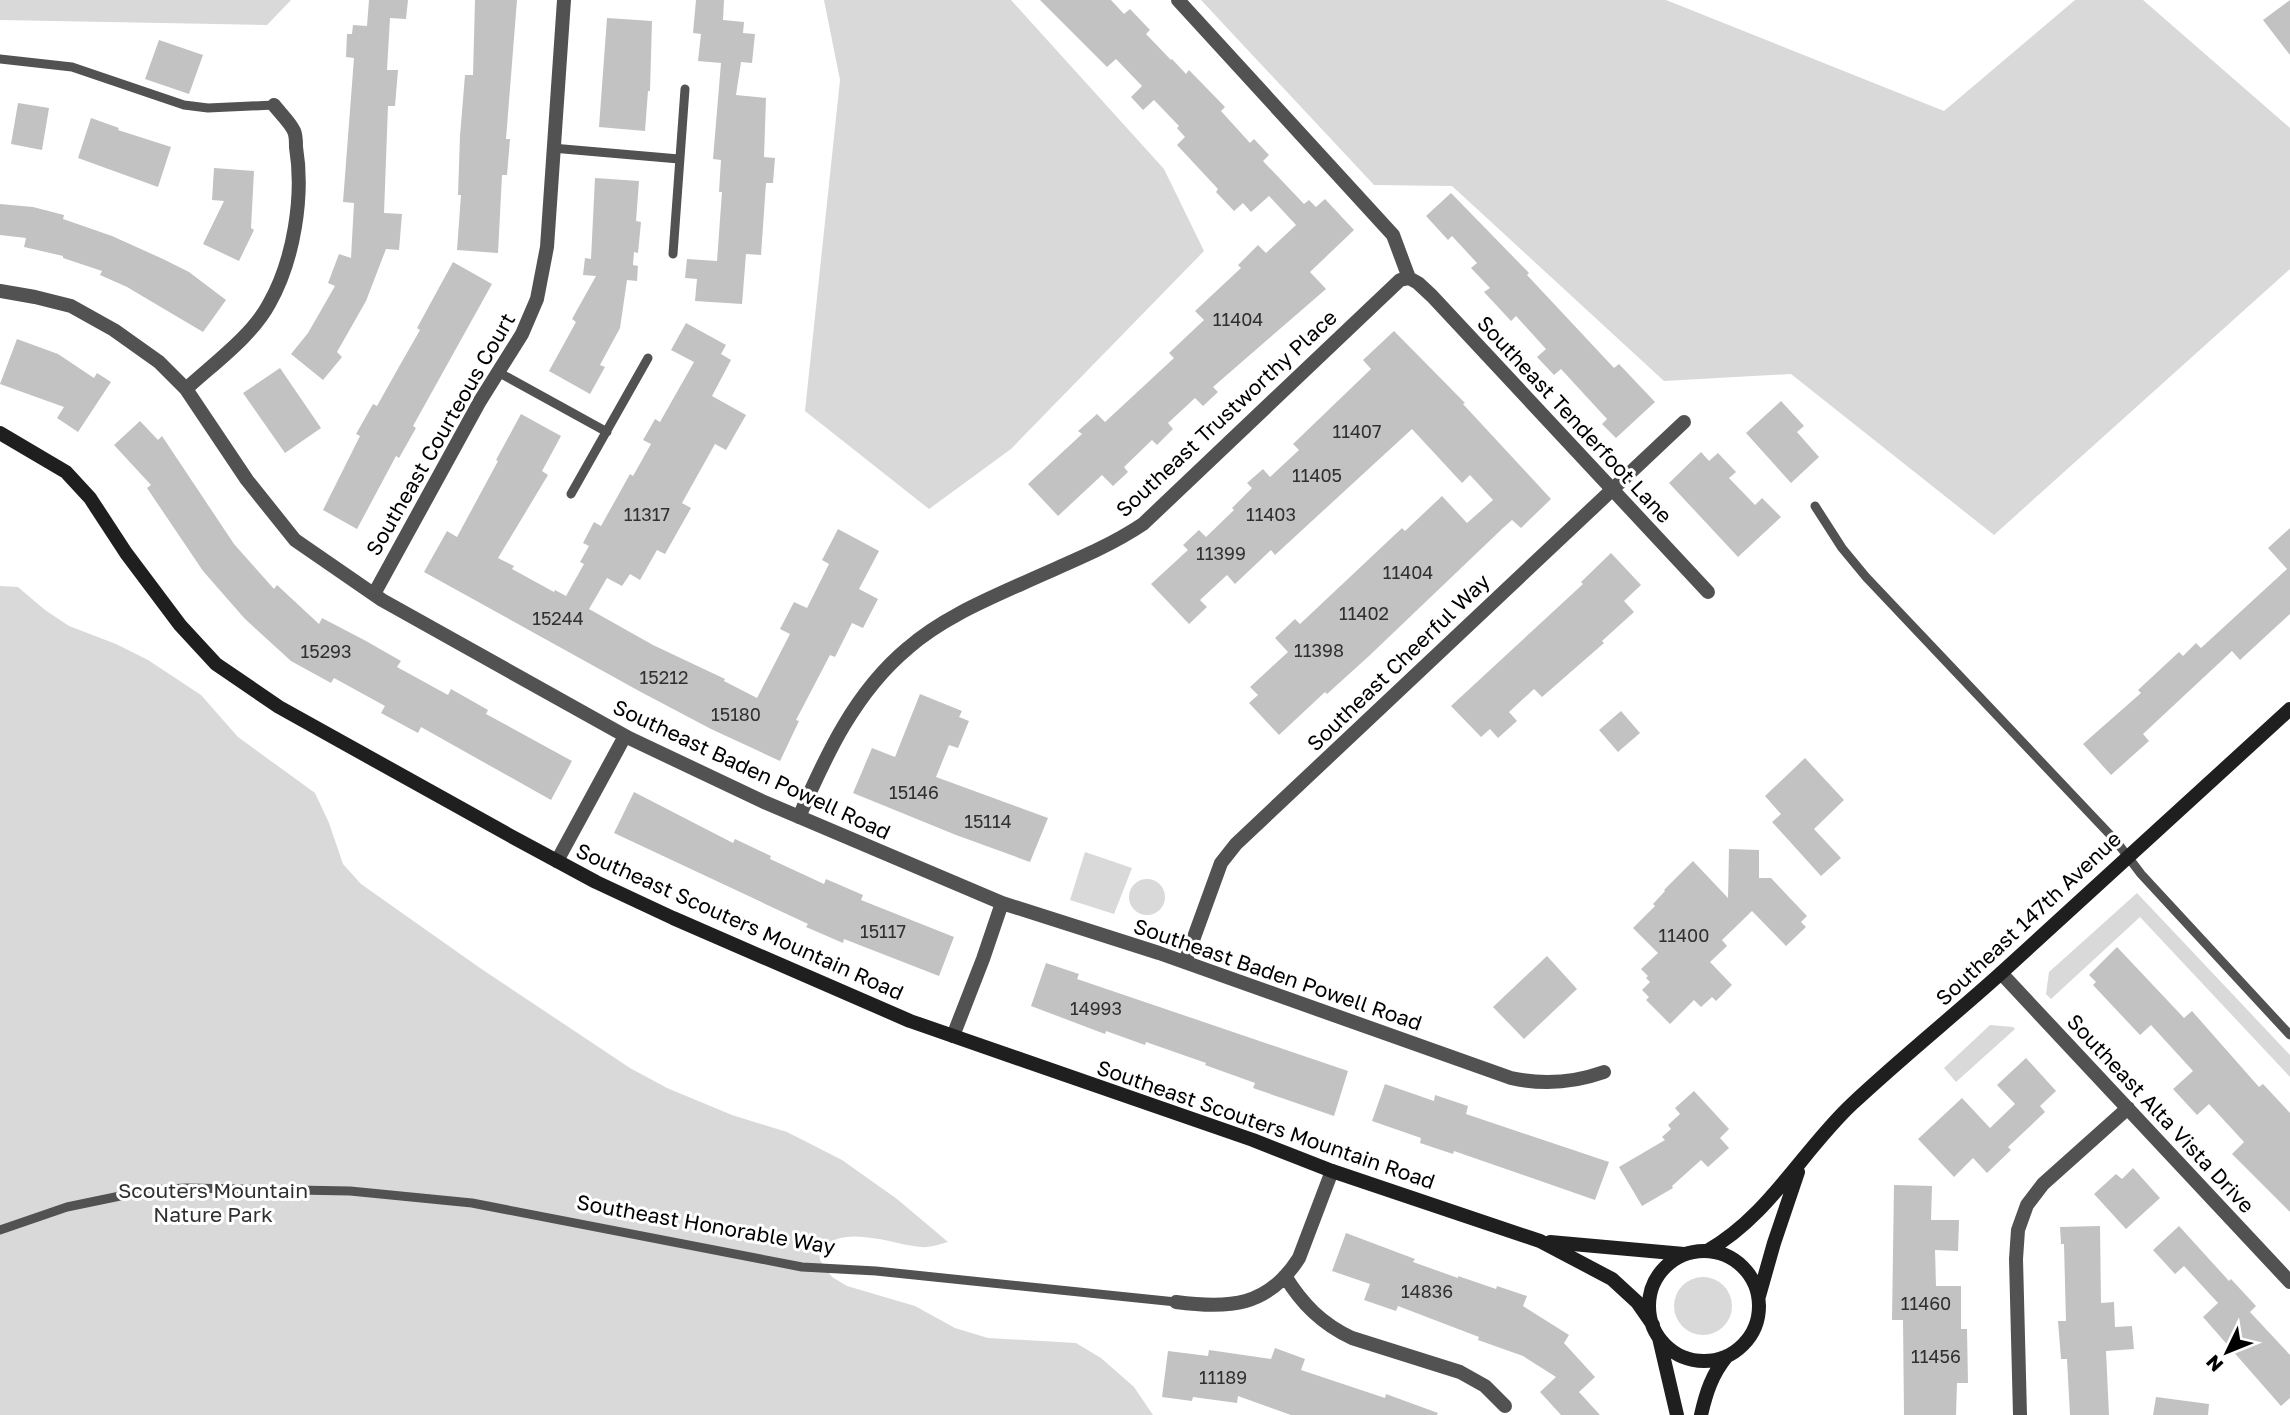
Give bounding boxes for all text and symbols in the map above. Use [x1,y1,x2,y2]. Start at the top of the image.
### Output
street label: Southeast Trustworthy Place [1110,304,1342,522]
street label: Southeast Courteous Court [360,308,520,560]
house number: 11404 [1213,308,1263,330]
street label: Southeast Tenderfoot Lane [1472,310,1678,528]
house number: 11407 [1332,420,1382,442]
house number: 11405 [1292,464,1342,486]
house number: 11317 [624,503,670,525]
house number: 11403 [1246,503,1296,525]
house number: 11399 [1196,542,1246,564]
house number: 11404 [1383,561,1433,583]
street label: Southeast Cheerful Way [1301,568,1495,756]
house number: 11402 [1339,602,1389,624]
house number: 15244 [532,607,584,629]
house number: 11398 [1294,639,1344,661]
house number: 15293 [300,640,352,662]
house number: 15212 [640,666,688,688]
street label: Southeast Baden Powell Road [609,693,895,845]
house number: 15180 [711,703,761,725]
house number: 15146 [889,781,939,803]
house number: 15114 [964,810,1012,832]
street label: Southeast 147th Avenue [1930,825,2126,1011]
street label: Southeast Scouters Mountain Road [572,837,908,1005]
street label: Southeast Baden Powell Road [1130,912,1426,1036]
house number: 15117 [860,920,906,942]
house number: 11400 [1659,924,1709,946]
house number: 14993 [1070,997,1122,1019]
street label: Southeast Alta Vista Drive [2062,1008,2260,1218]
street label: Southeast Scouters Mountain Road [1094,1054,1438,1194]
park label: Scouters Mountain Nature Park [118,1177,308,1227]
street label: Southeast Honorable Way [575,1188,838,1260]
house number: 14836 [1401,1280,1453,1302]
house number: 11460 [1901,1292,1951,1314]
north arrow [2192,1317,2262,1387]
house number: 11456 [1911,1345,1961,1367]
text: N [2201,1351,2228,1377]
house number: 11189 [1199,1366,1247,1388]

